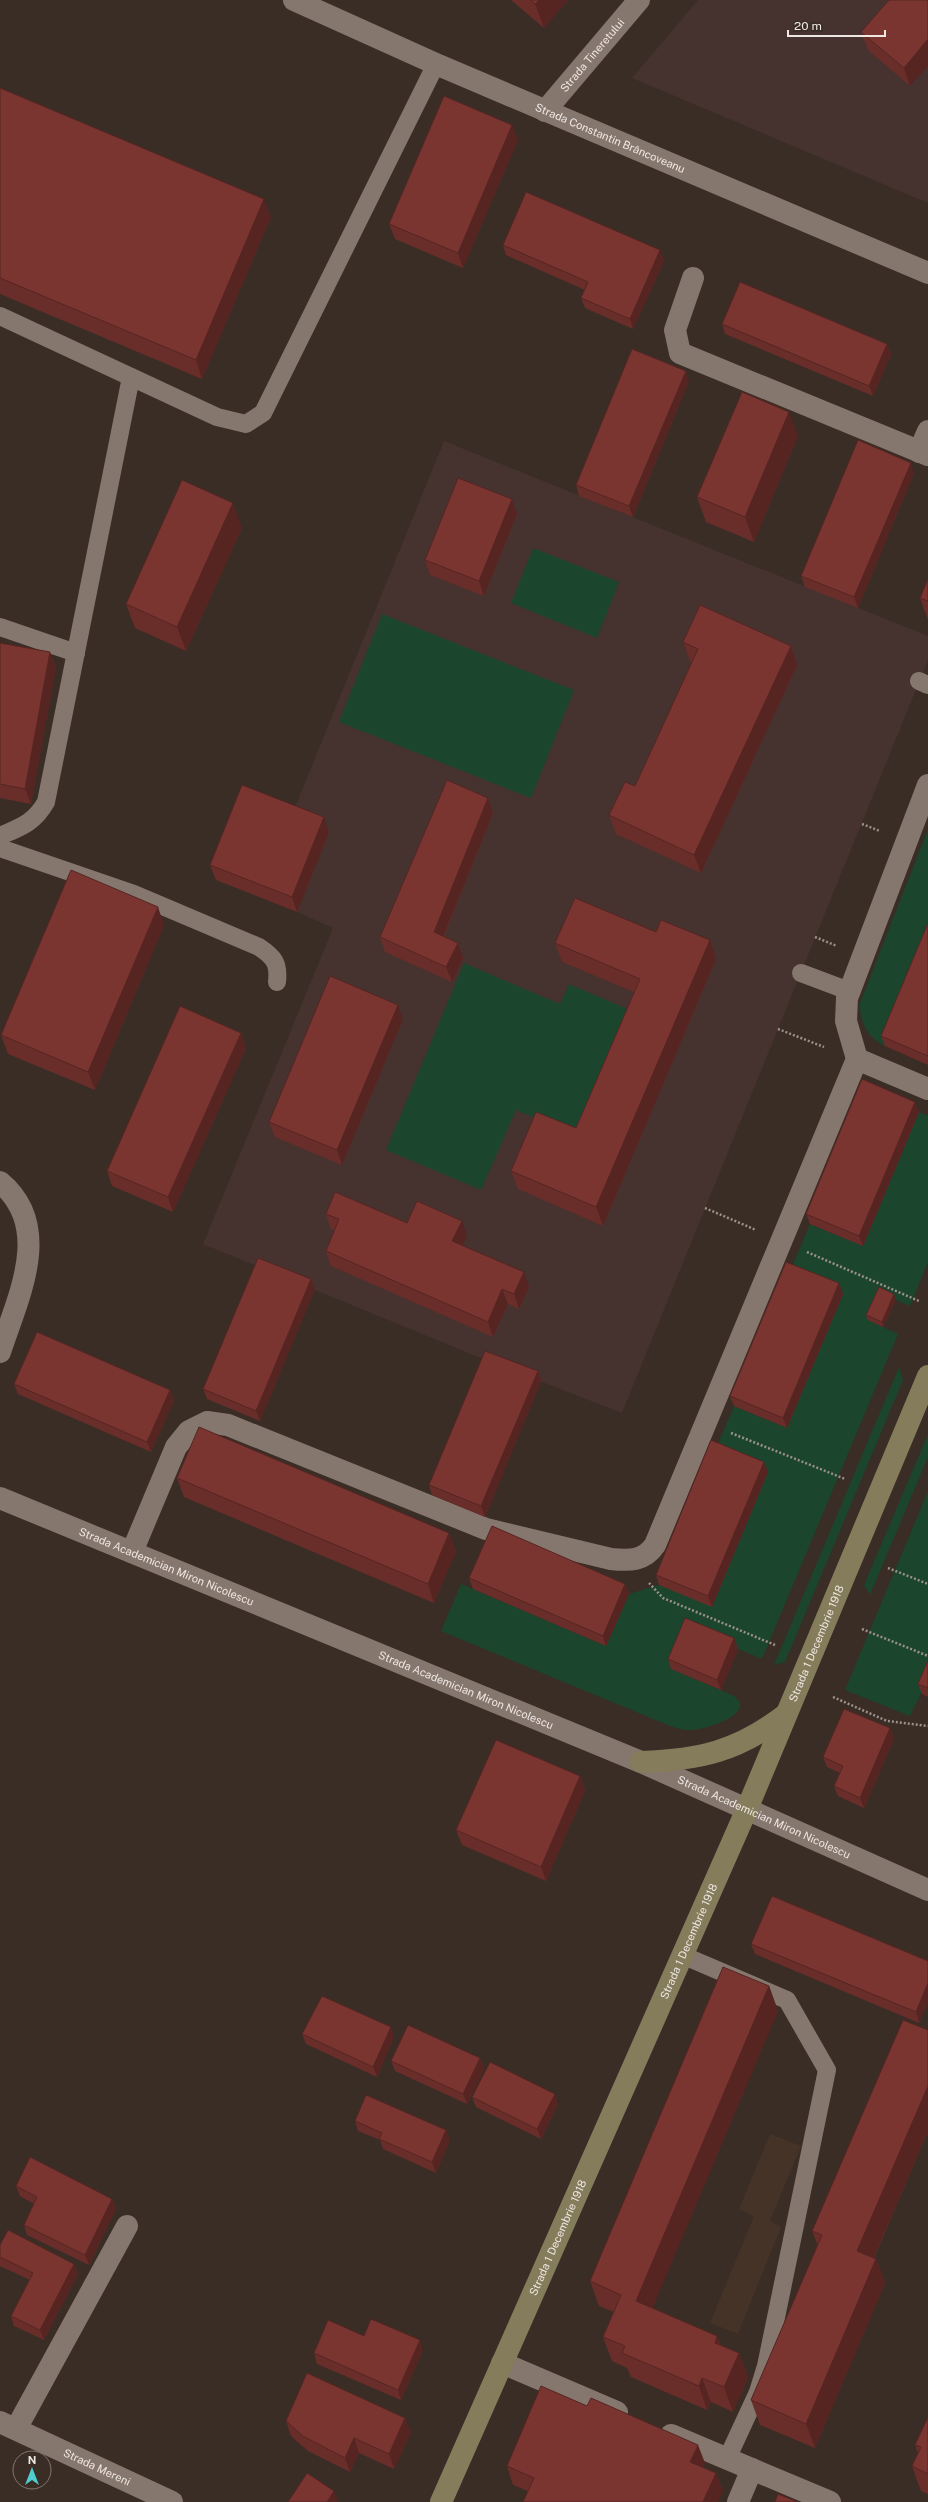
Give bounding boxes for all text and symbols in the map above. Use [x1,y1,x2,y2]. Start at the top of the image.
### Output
scale bar [788,12,885,38]
street label: Strada Tineretului [558,16,627,94]
text: 20 m [794,19,822,33]
street label: Strada Constantin Brâncoveanu [533,101,687,175]
street label: Strada Academician Miron Nicolescu [77,1525,256,1608]
street label: Strada 1 Decembrie 1918 [787,1583,846,1703]
street label: Strada Academician Miron Nicolescu [377,1649,555,1731]
street label: Strada Academician Miron Nicolescu [676,1773,852,1861]
street label: Strada 1 Decembrie 1918 [658,1882,719,2001]
street label: Strada 1 Decembrie 1918 [527,2178,589,2297]
street label: Strada Mereni [62,2446,132,2488]
north arrow [12,2450,52,2490]
text: N [28,2454,36,2466]

